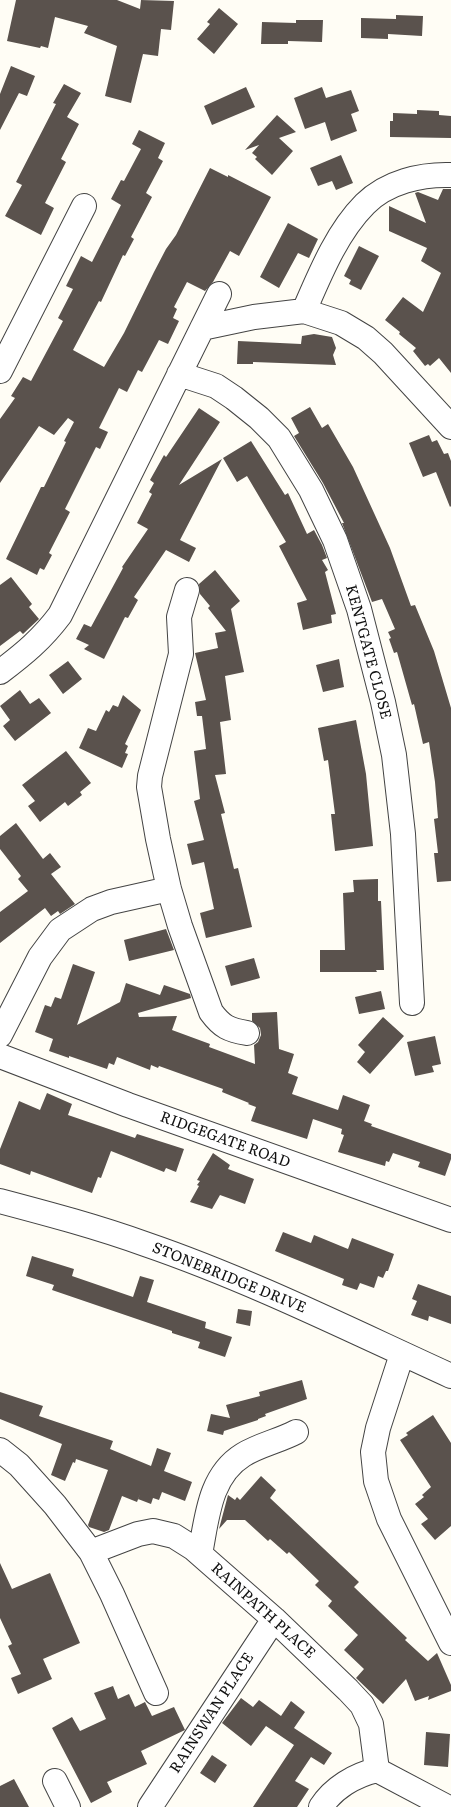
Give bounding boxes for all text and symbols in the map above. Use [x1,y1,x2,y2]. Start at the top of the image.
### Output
street label: KENTGATE CLOSE [341,583,395,721]
street label: RIDGEGATE ROAD [157,1108,293,1172]
street label: STONEBRIDGE DRIVE [149,1239,309,1317]
street label: RAINPATH PLACE [207,1559,319,1663]
street label: RAINSWAN PLACE [166,1649,258,1777]

